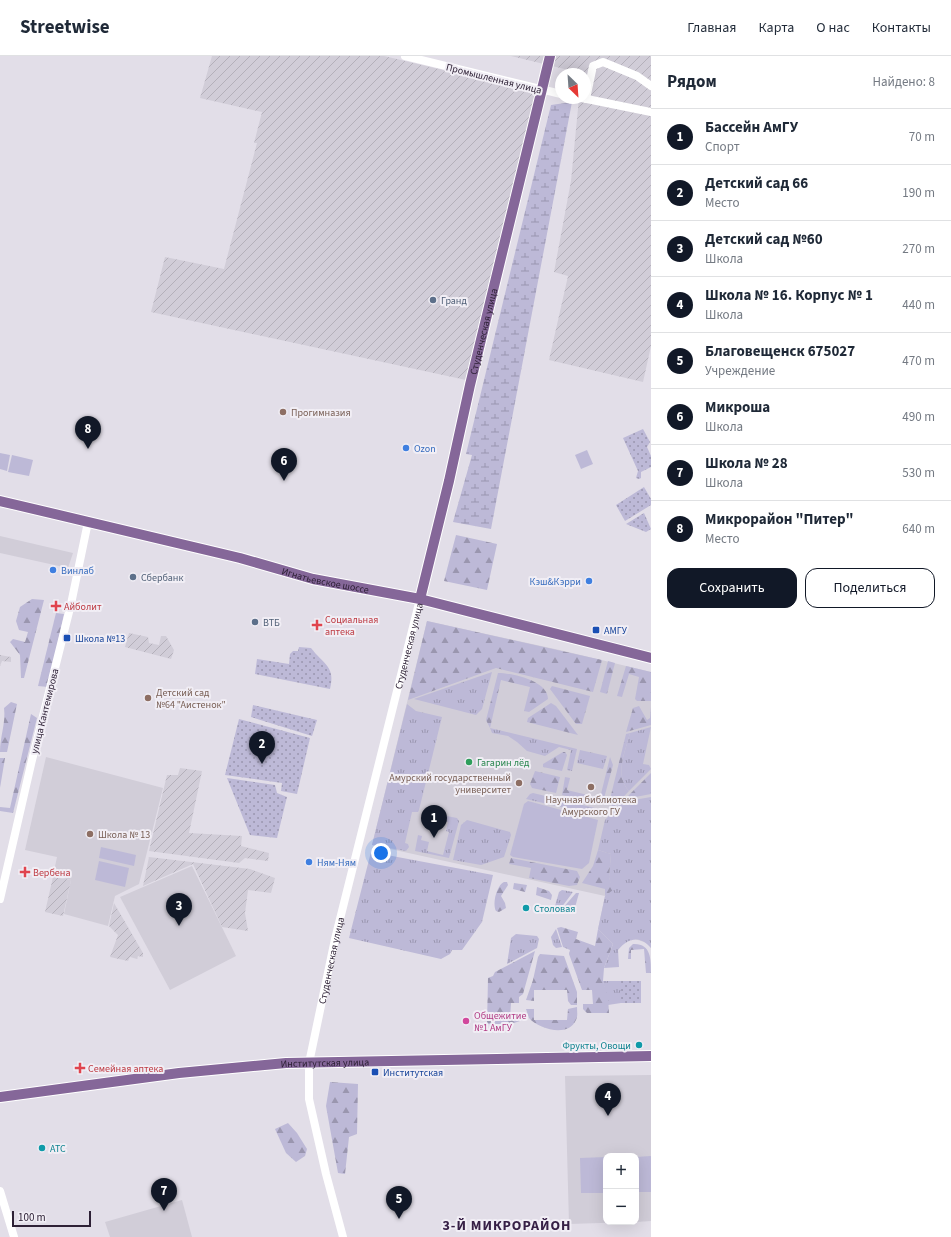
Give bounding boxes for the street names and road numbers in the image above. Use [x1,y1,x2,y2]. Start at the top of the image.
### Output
street label: Промышленная улица [445,60,543,98]
street label: Студенческая улица [467,287,501,376]
street label: Игнатьевское шоссе [280,564,370,597]
street label: Студенческая улица [392,601,427,691]
street label: улица Кантемирова [28,667,62,755]
street label: Студенческая улица [316,916,348,1005]
street label: Институтская улица [280,1055,369,1071]

